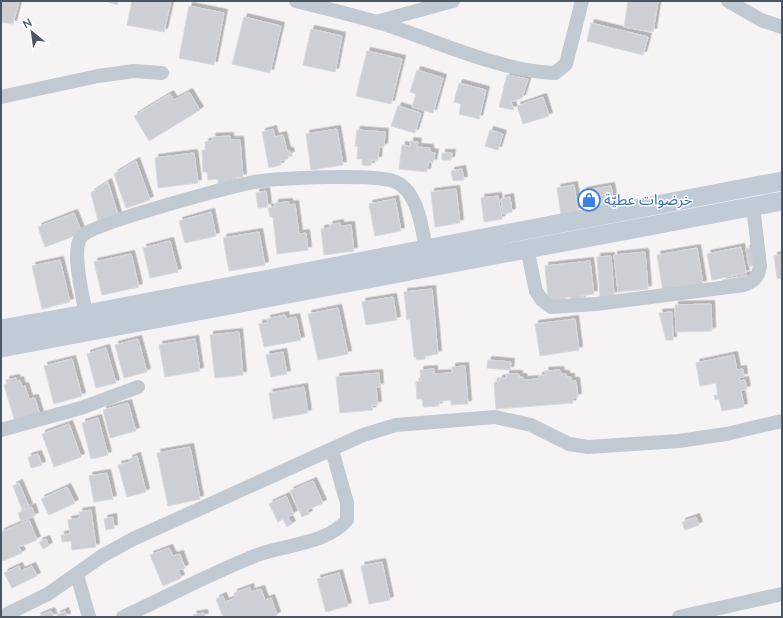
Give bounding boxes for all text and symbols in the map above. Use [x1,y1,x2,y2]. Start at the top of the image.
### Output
north arrow [12,12,52,52]
text: N [20,15,34,31]
shop icon: خرضوات عطيّة [576,187,602,213]
place label: خرضوات عطيّة [604,190,693,209]

